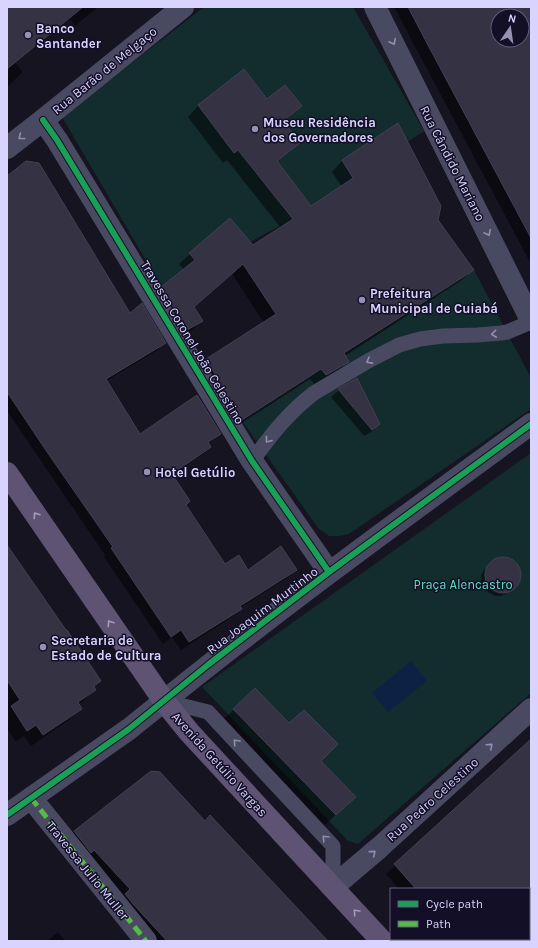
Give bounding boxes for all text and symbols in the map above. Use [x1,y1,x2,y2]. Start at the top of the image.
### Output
north arrow [490,8,530,48]
text: N [507,12,517,26]
place label: Banco Santander [36,21,102,51]
street label: Rua Barão de Melgaço [49,24,160,117]
marker: Banco Santander [23,30,33,40]
one-way arrow [388,38,395,45]
street label: Rua Cândido Mariano [417,103,488,223]
place label: Museu Residência dos Governadores [263,115,376,145]
marker: Museu Residência dos Governadores [250,124,260,134]
one-way arrow [19,132,26,139]
one-way arrow [483,229,491,237]
street label: Travessa Coronel João Celestino [138,258,247,427]
place label: Prefeitura Municipal de Cuiabá [370,286,498,316]
marker: Prefeitura Municipal de Cuiabá [357,295,367,305]
one-way arrow [491,329,497,338]
one-way arrow [366,356,373,363]
one-way arrow [265,436,273,443]
place label: Hotel Getúlio [155,465,235,480]
marker: Hotel Getúlio [142,467,152,477]
one-way arrow [34,513,41,520]
street label: Rua Joaquim Murtinho [204,564,321,658]
park label: Praça Alencastro [413,577,513,592]
one-way arrow [108,620,115,627]
place label: Secretaria de Estado de Cultura [51,633,161,663]
marker: Secretaria de Estado de Cultura [38,642,48,652]
street label: Avenida Getúlio Vargas [169,709,271,820]
one-way arrow [234,740,241,747]
one-way arrow [485,744,493,751]
street label: Rua Pedro Celestino [383,754,481,844]
street label: Travessa Julio Muller [43,818,132,923]
one-way arrow [322,835,329,843]
one-way arrow [368,850,376,857]
legend [390,888,530,940]
text: Cycle path [426,897,483,911]
one-way arrow [353,909,361,917]
text: Path [426,917,451,931]

